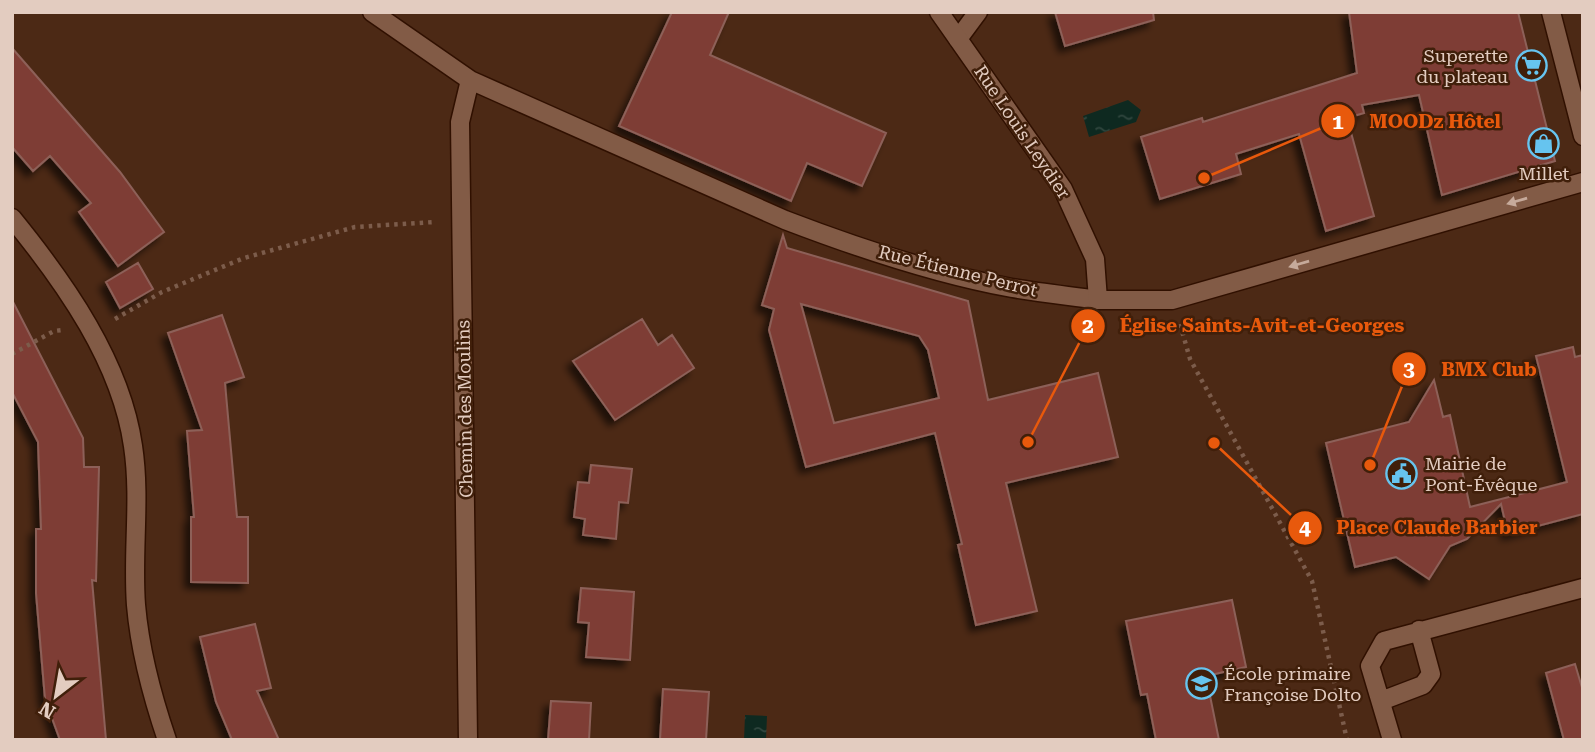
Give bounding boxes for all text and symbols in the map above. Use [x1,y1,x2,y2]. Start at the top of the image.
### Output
place label: Superette du plateau [1417,45,1508,87]
supermarket icon: Superette du plateau [1514,49,1548,83]
street label: Rue Louis Leydier [970,61,1075,202]
callout: MOODz Hôtel [1320,101,1515,141]
text: 1 [1332,110,1344,134]
text: MOODz Hôtel [1369,110,1501,133]
shop icon: Millet [1527,127,1561,161]
place label: Millet [1519,163,1570,184]
one-way arrow [1506,196,1527,206]
street label: Rue Étienne Perrot [877,241,1040,300]
one-way arrow [1288,259,1309,269]
callout: Église Saints-Avit-et-Georges [1070,306,1418,346]
text: 2 [1082,314,1094,338]
text: Église Saints-Avit-et-Georges [1120,314,1405,337]
street label: Chemin des Moulins [452,320,477,498]
callout: BMX Club [1392,349,1551,389]
text: 3 [1403,357,1415,381]
text: BMX Club [1441,358,1537,381]
place label: Mairie de Pont-Évêque [1425,453,1538,495]
public building icon: Mairie de Pont-Évêque [1385,457,1419,491]
callout: Place Claude Barbier [1287,508,1551,548]
text: 4 [1299,516,1311,540]
text: Place Claude Barbier [1336,516,1538,539]
north arrow [21,661,91,731]
place label: École primaire Françoise Dolto [1224,663,1361,705]
school or university icon: École primaire Françoise Dolto [1184,667,1218,701]
text: N [35,696,60,724]

